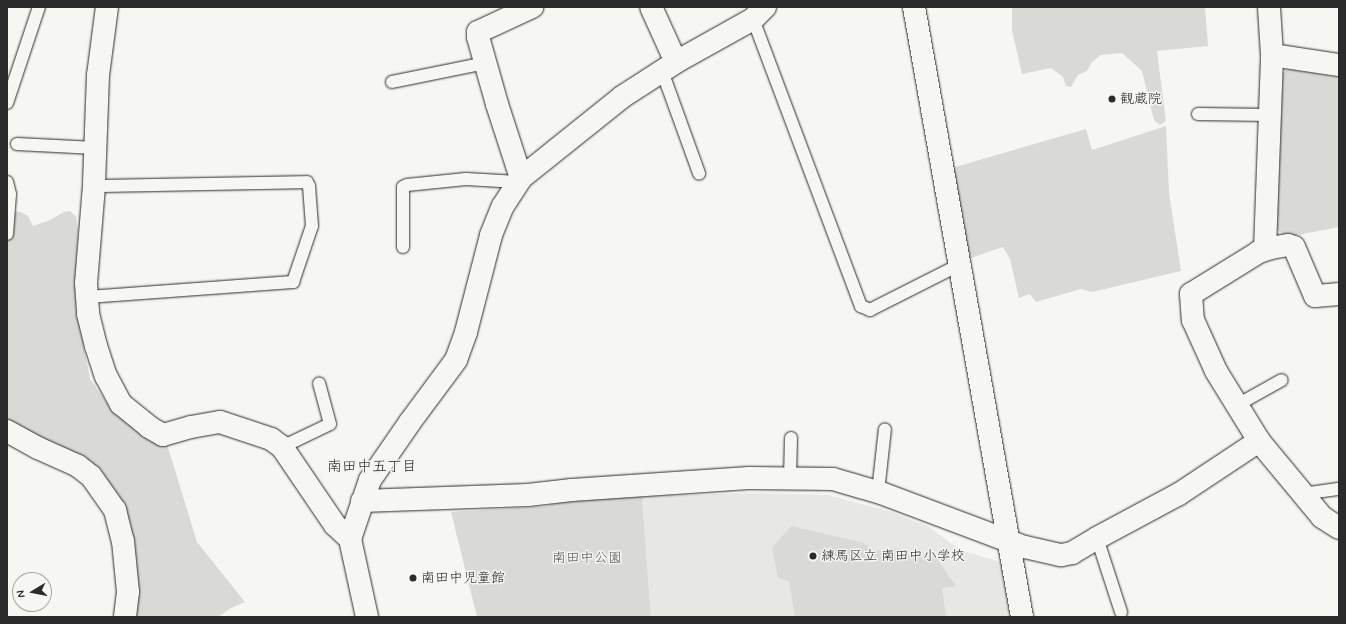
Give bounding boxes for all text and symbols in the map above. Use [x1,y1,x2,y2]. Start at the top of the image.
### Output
place label: 観蔵院 [1120,91,1162,107]
marker: 観蔵院 [1107,94,1117,104]
district label: 南田中五丁目 [327,459,417,477]
place label: 練馬区立 南田中小学校 [821,548,965,564]
park label: 南田中公園 [552,550,622,566]
marker: 練馬区立 南田中小学校 [808,551,818,561]
place label: 南田中児童館 [421,570,505,586]
north arrow [12,572,52,612]
marker: 南田中児童館 [408,573,418,583]
text: N [14,589,29,599]

